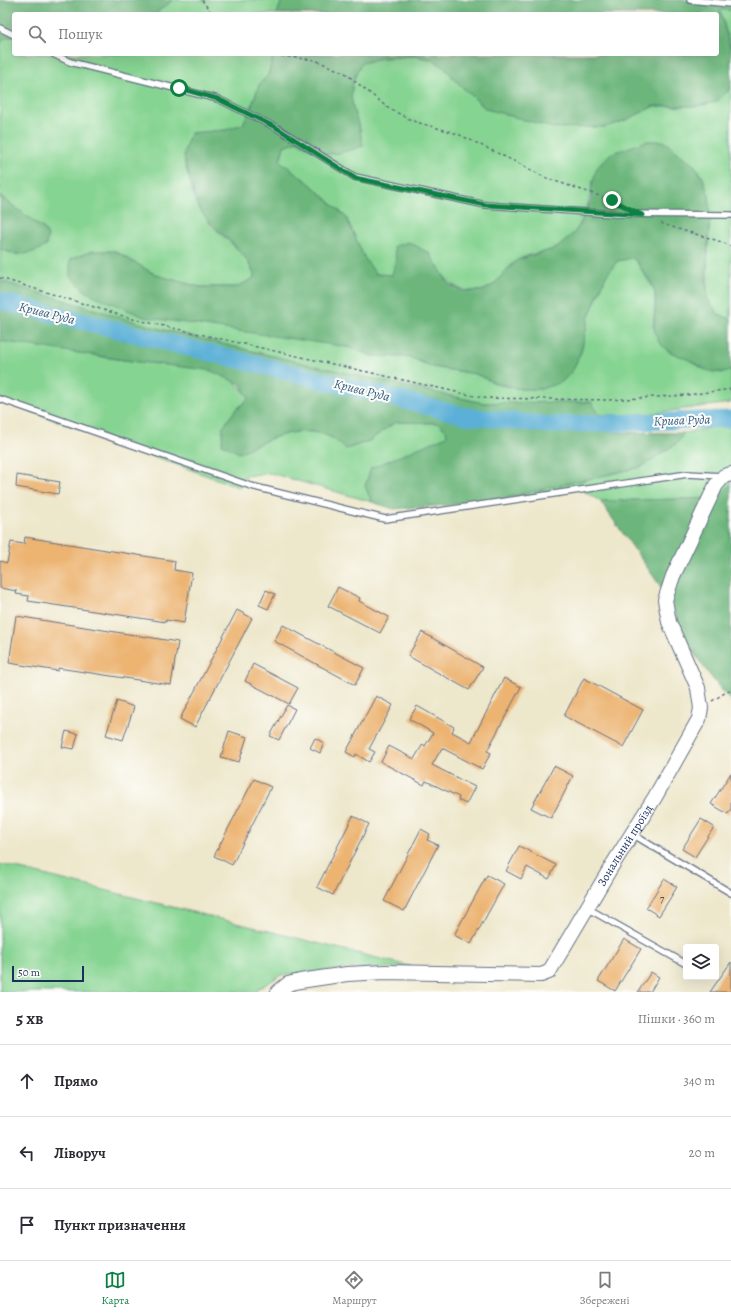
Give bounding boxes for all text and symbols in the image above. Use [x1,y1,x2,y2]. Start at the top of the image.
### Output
search box [12,12,719,56]
icon: search [26,23,48,45]
text: Пошук [58,24,103,44]
route start [170,79,188,97]
route end [603,191,621,209]
water label: Крива Руда [17,298,77,328]
water label: Крива Руда [332,375,392,405]
water label: Крива Руда [653,411,711,429]
street label: Зональний проїзд [594,801,656,889]
house number: 7 [660,892,665,905]
map controls [683,944,719,980]
button: layers [683,944,719,980]
scale bar [12,964,84,983]
text: 50 m [18,965,40,980]
text: 5 хв [16,1007,44,1030]
text: Пішки · 360 m [638,1010,715,1027]
icon: ahead [16,1070,38,1092]
text: Прямо [54,1071,98,1091]
text: 340 m [683,1072,715,1089]
icon: left [16,1142,38,1164]
text: Ліворуч [54,1143,106,1163]
text: 20 m [689,1144,715,1161]
icon: arrive [16,1214,38,1236]
text: Пункт призначення [54,1215,186,1235]
tab: Карта [101,1269,129,1308]
tab: Маршрут [332,1269,377,1308]
tab: Збережені [580,1269,630,1308]

